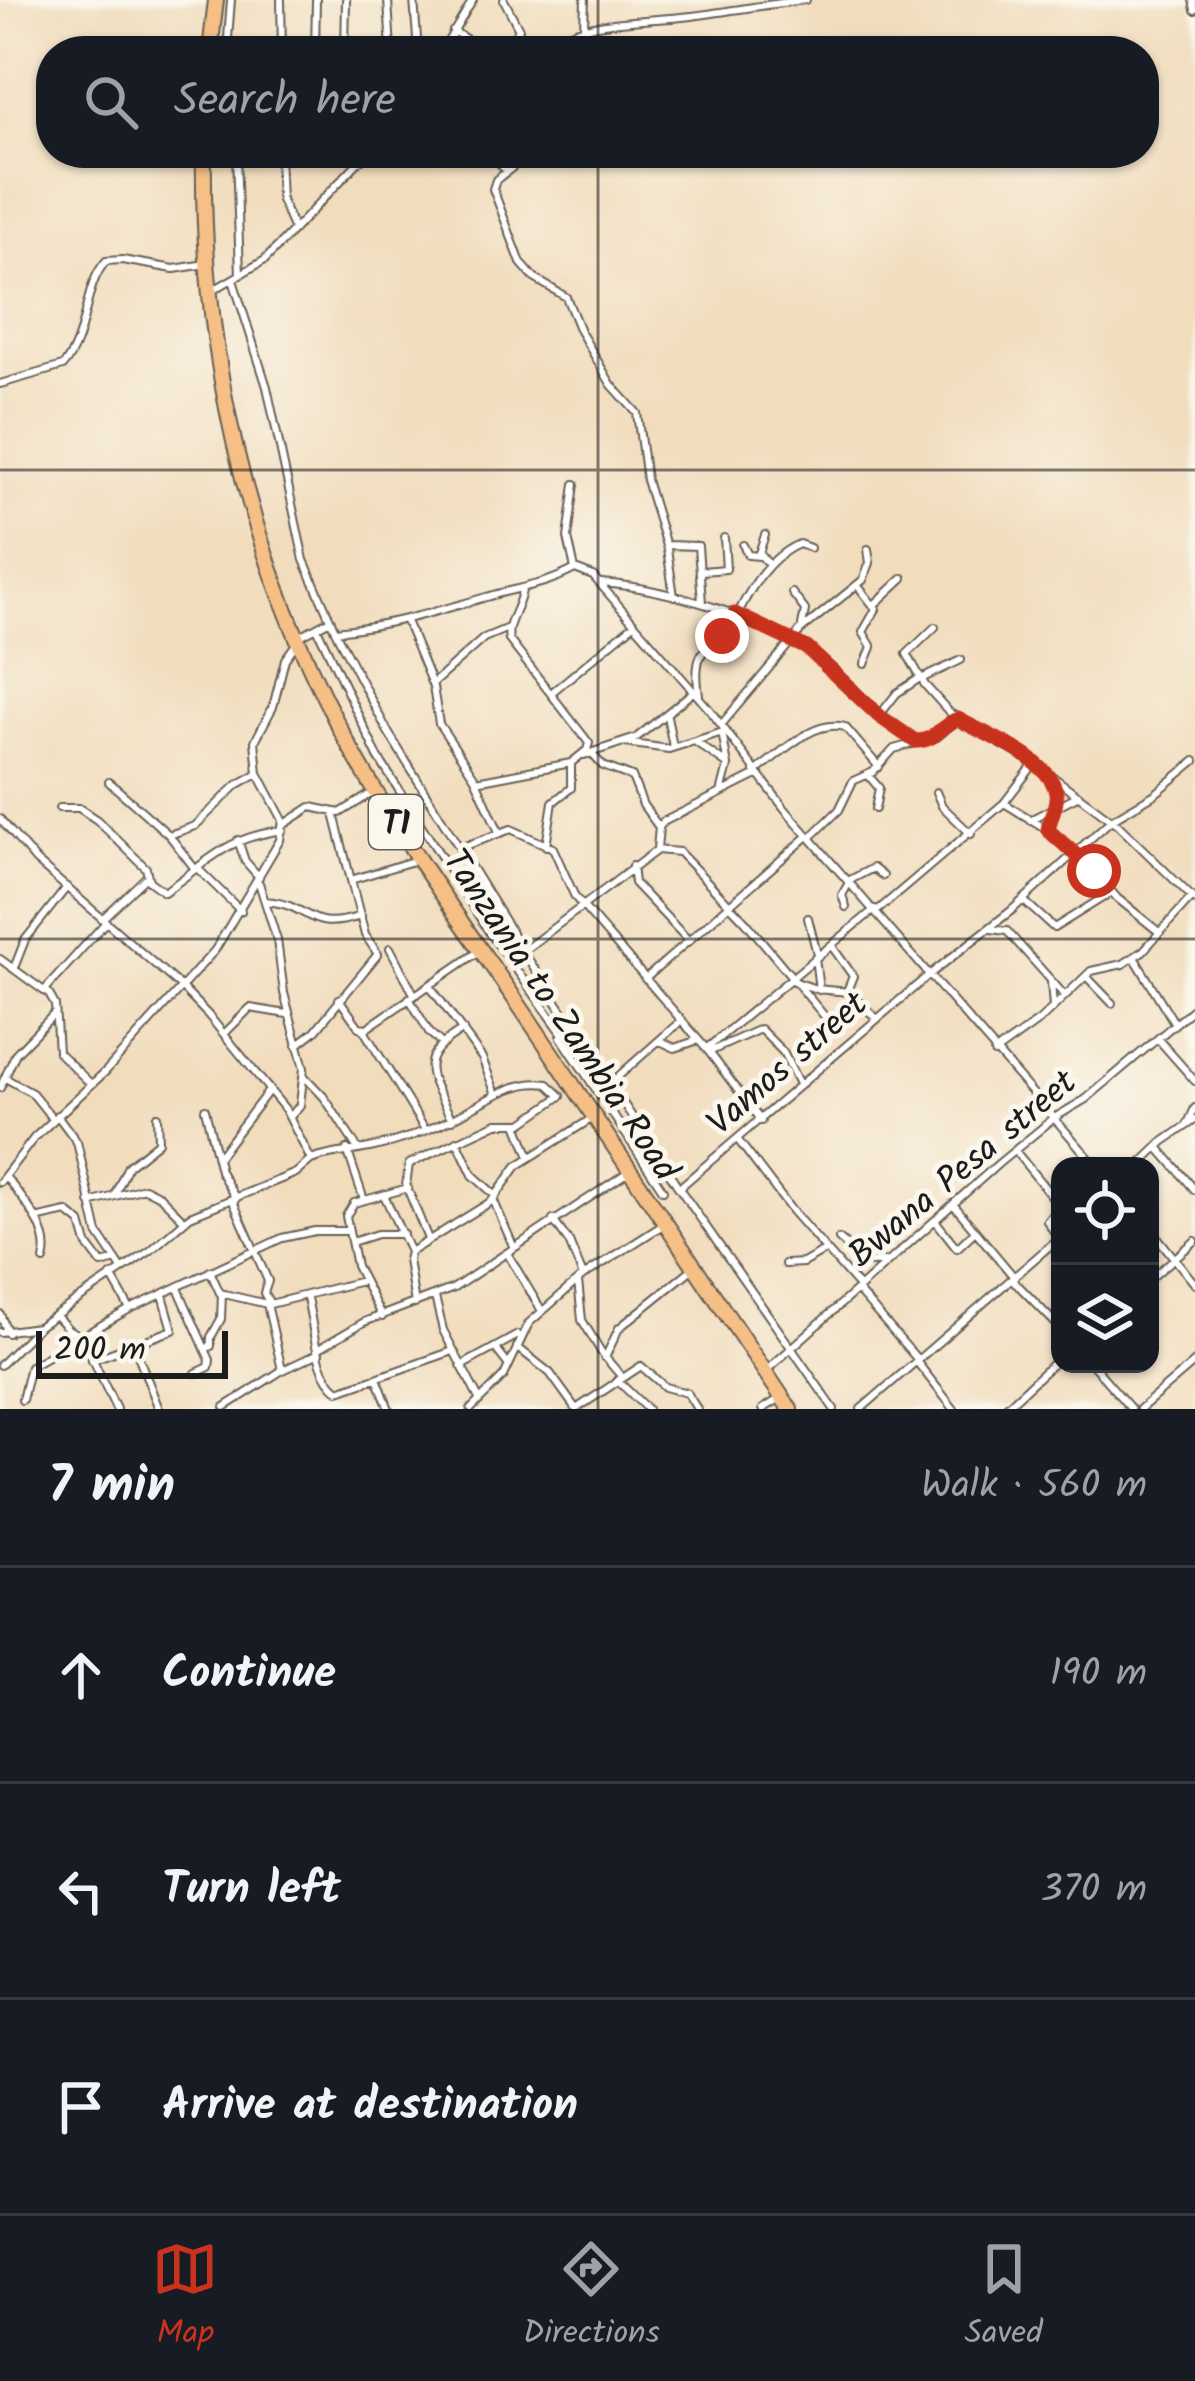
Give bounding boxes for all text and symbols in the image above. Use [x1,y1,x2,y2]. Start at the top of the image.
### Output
search box [36,36,1159,168]
text: Search here [174,66,396,138]
icon: search [78,69,144,135]
route end [695,609,749,663]
road number: T1 [369,795,423,849]
street label: Tanzania to Zambia Road [426,838,693,1195]
route start [1067,844,1121,898]
street label: Vamos street [695,977,883,1151]
street label: Bwana Pesa street [836,1056,1091,1283]
map controls [1051,1157,1159,1373]
button: locate [1051,1157,1159,1265]
button: layers [1051,1265,1159,1373]
scale bar [36,1325,228,1378]
text: 200 m [54,1325,146,1378]
text: 7 min [48,1447,175,1528]
text: Walk · 560 m [921,1456,1147,1518]
text: Continue [162,1639,336,1711]
icon: ahead [48,1642,114,1708]
text: 190 m [1050,1644,1147,1706]
text: Turn left [162,1855,341,1927]
icon: left [48,1858,114,1924]
text: 370 m [1041,1860,1147,1922]
text: Arrive at destination [162,2071,578,2143]
icon: arrive [48,2074,114,2140]
tab: Map [152,2236,218,2361]
tab: Directions [523,2236,660,2361]
tab: Saved [964,2236,1043,2361]

